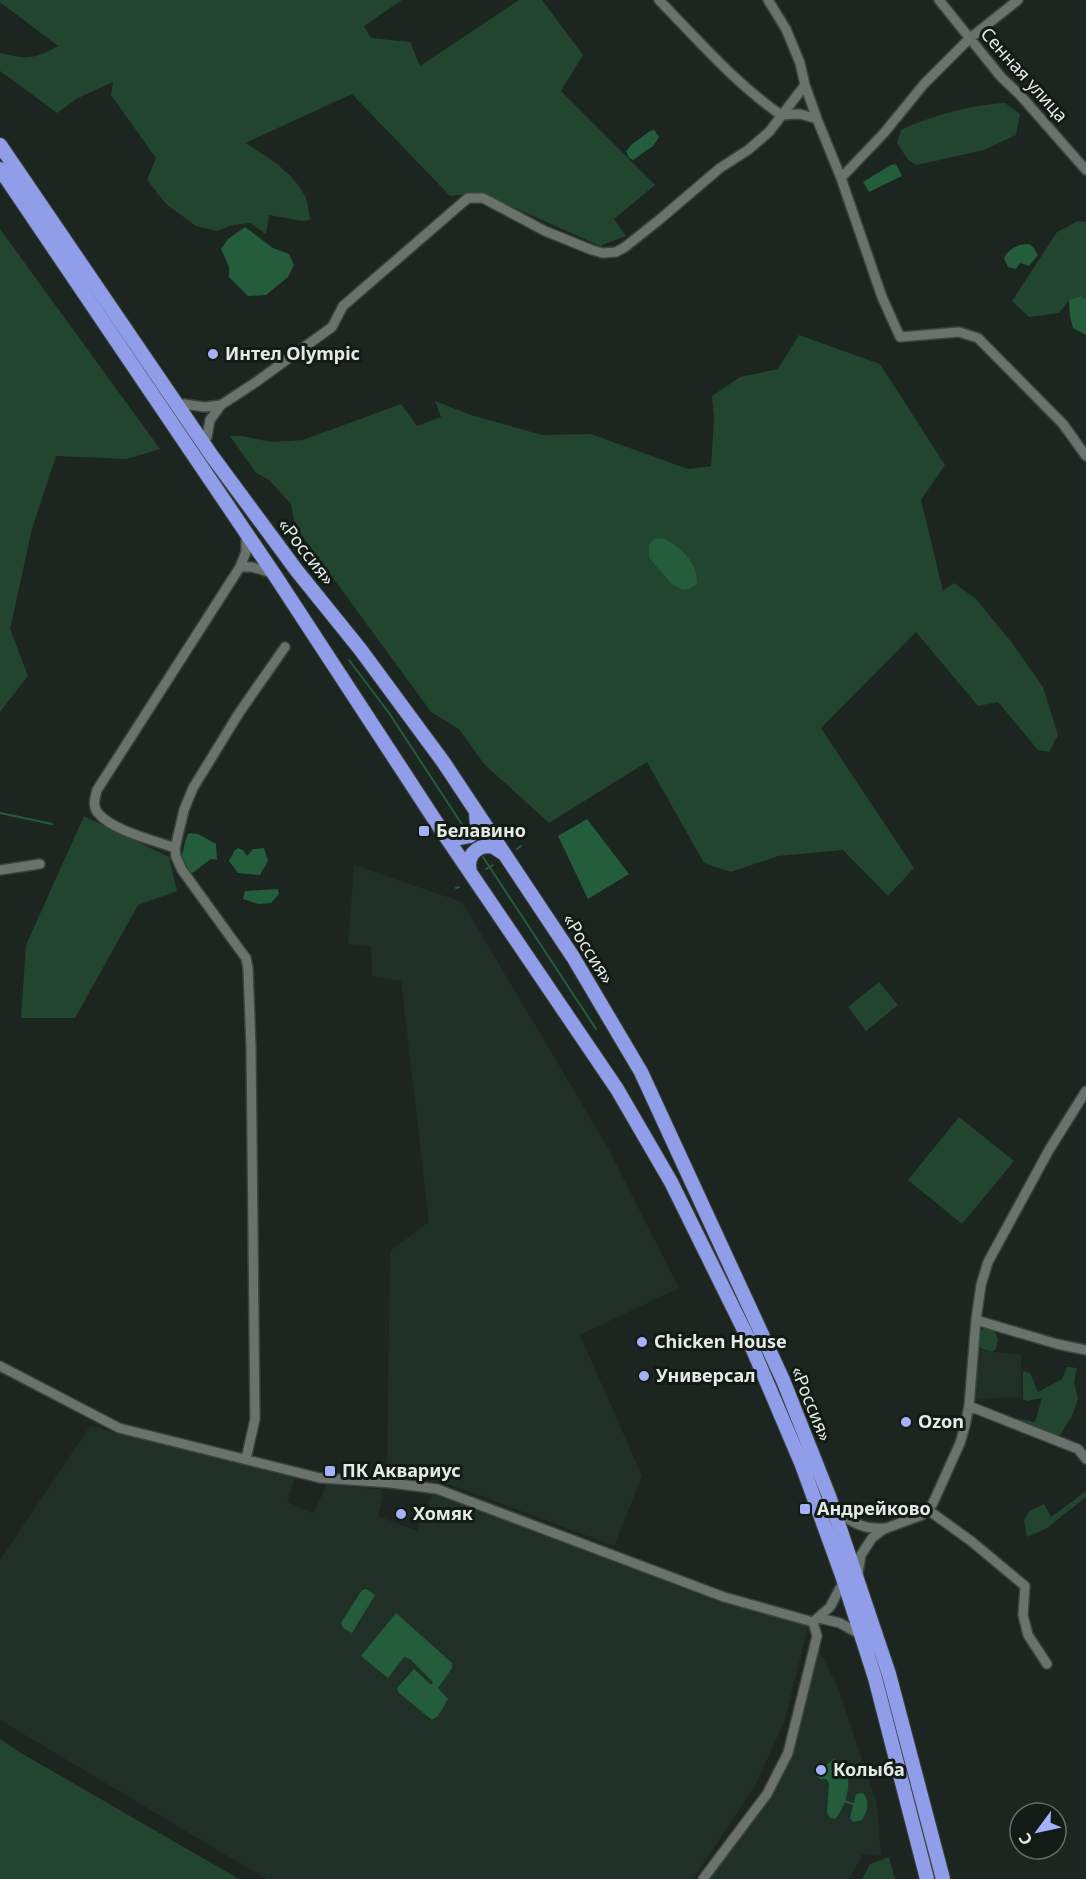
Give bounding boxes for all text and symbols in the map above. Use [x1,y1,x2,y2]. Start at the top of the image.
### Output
street label: Сенная улица [976,22,1074,127]
place label: Интел Olympic [225,341,360,365]
marker: Интел Olympic [206,347,220,361]
street label: «Россия» [273,513,341,590]
place label: Белавино [436,818,526,842]
marker: Белавино [417,824,431,838]
street label: «Россия» [558,909,620,988]
place label: Chicken House [654,1329,787,1353]
marker: Chicken House [635,1335,649,1349]
place label: Универсал [656,1363,755,1387]
street label: «Россия» [786,1363,838,1445]
marker: Универсал [637,1369,651,1383]
place label: Ozon [918,1409,964,1433]
marker: Ozon [899,1415,913,1429]
place label: ПК Аквариус [342,1458,461,1482]
marker: ПК Аквариус [323,1464,337,1478]
place label: Андрейково [817,1496,931,1520]
place label: Хомяк [413,1501,473,1525]
marker: Андрейково [798,1502,812,1516]
marker: Хомяк [394,1507,408,1521]
place label: Колыба [833,1757,905,1781]
marker: Колыба [814,1763,828,1777]
north arrow [1008,1801,1068,1861]
text: С [1013,1829,1037,1849]

